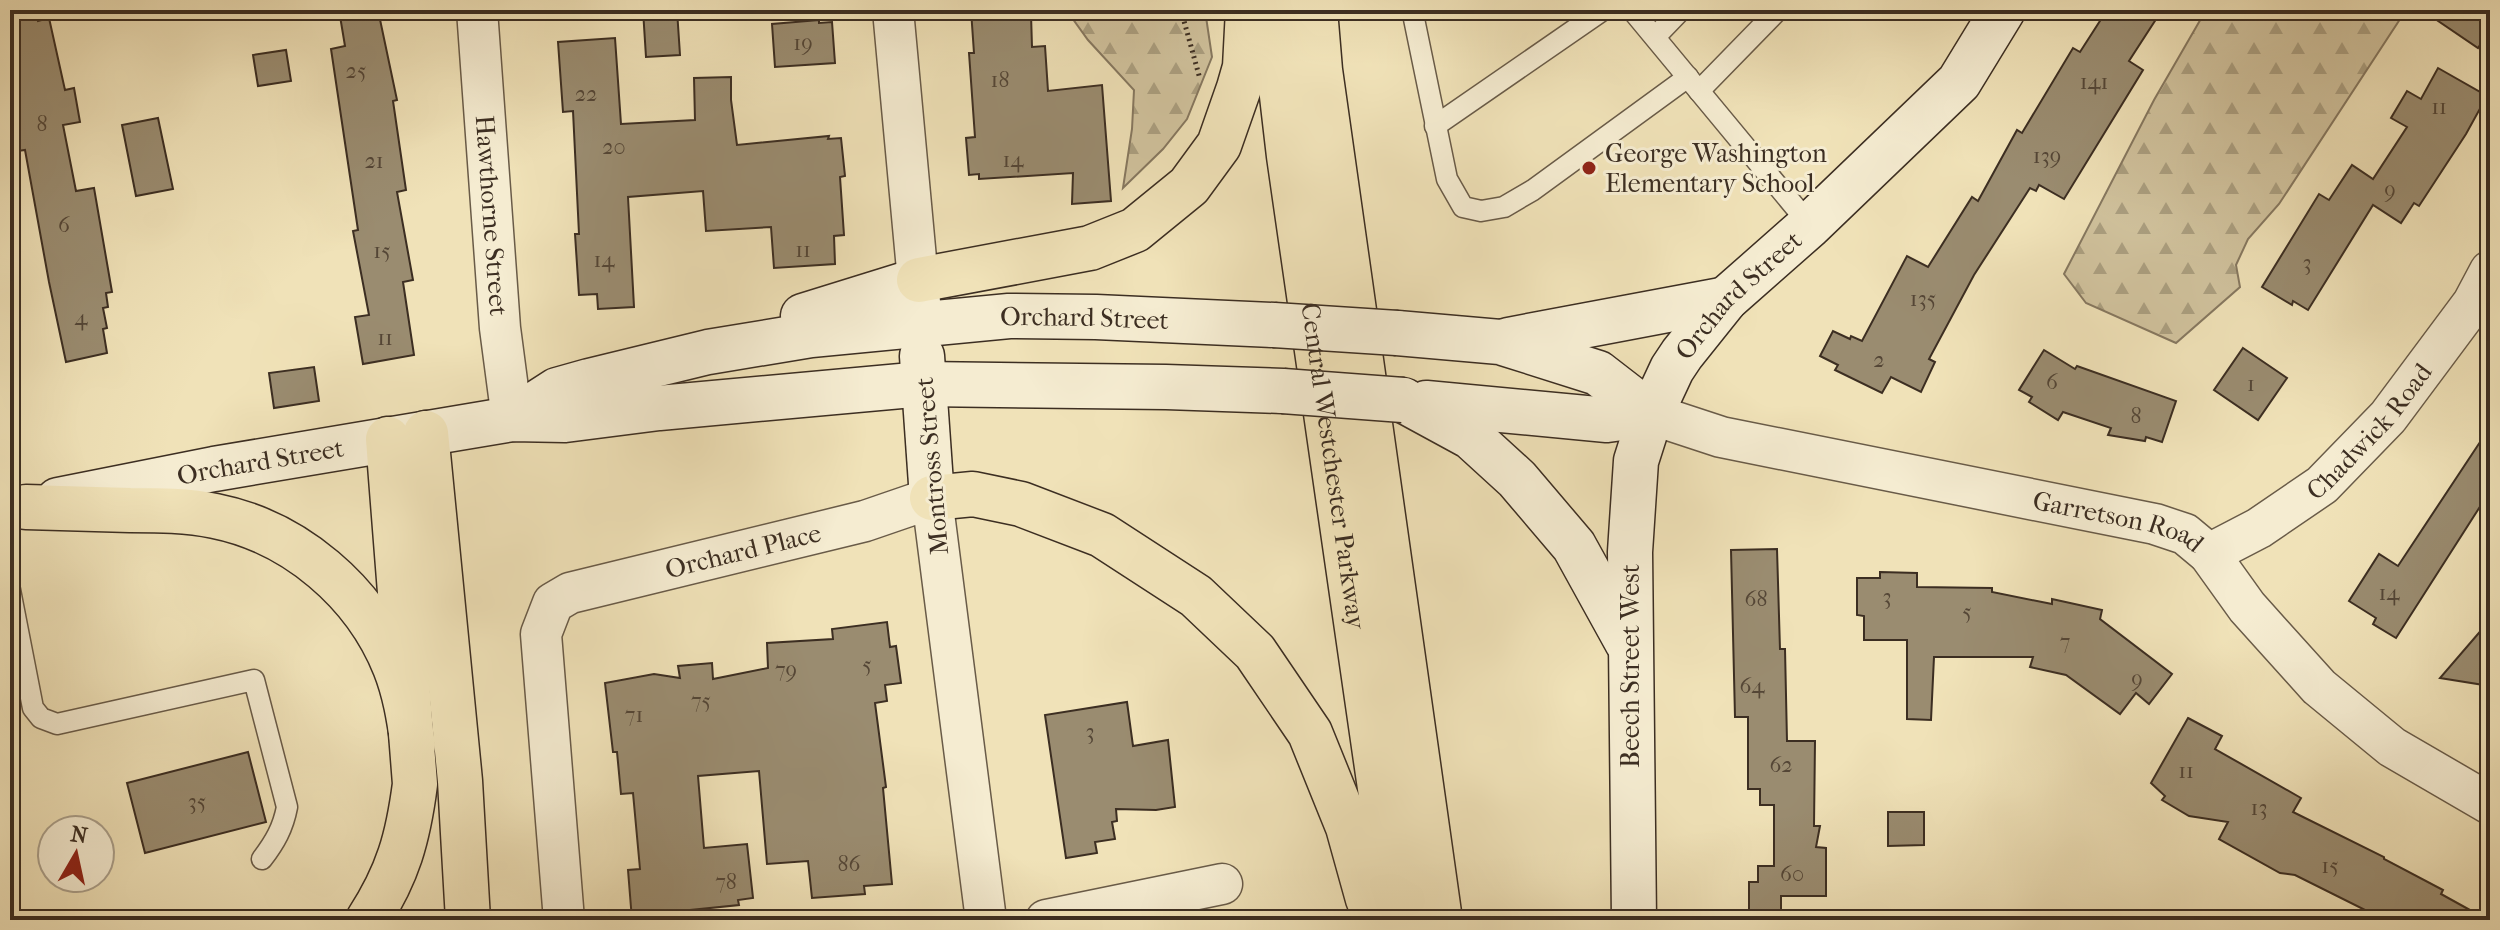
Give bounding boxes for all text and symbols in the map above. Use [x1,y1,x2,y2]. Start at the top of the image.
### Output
house number: 19 [793,30,813,56]
house number: 25 [346,58,366,84]
house number: 18 [991,67,1009,93]
house number: 141 [2080,69,2108,95]
house number: 22 [575,81,597,107]
house number: 11 [2431,94,2447,120]
house number: 8 [36,111,48,137]
street label: Hawthorne Street [469,114,515,318]
house number: 20 [602,134,626,160]
place label: George Washington Elementary School [1605,138,1827,199]
house number: 139 [2033,143,2061,169]
house number: 14 [1003,147,1024,173]
house number: 21 [364,148,384,174]
marker: George Washington Elementary School [1580,159,1598,177]
house number: 9 [2384,177,2396,203]
house number: 6 [58,212,70,238]
street label: Orchard Street [1668,224,1809,366]
house number: 11 [795,237,811,263]
house number: 15 [373,238,391,264]
house number: 14 [594,247,615,273]
house number: 3 [2302,250,2312,276]
house number: 135 [1910,286,1936,312]
street label: Orchard Street [1000,300,1170,336]
street label: Central Westchester Parkway [1295,301,1373,632]
house number: 4 [75,305,89,331]
house number: 11 [377,325,393,351]
house number: 2 [1873,347,1885,373]
street label: Chadwick Road [2301,356,2439,506]
house number: 6 [2046,369,2058,395]
house number: 1 [2247,371,2255,397]
street label: Montross Street [909,375,955,556]
house number: 8 [2130,403,2142,429]
street label: Orchard Street [174,432,347,491]
street label: Garretson Road [2030,484,2211,559]
street label: Orchard Place [662,517,824,585]
street label: Beech Street West [1615,563,1646,768]
house number: 14 [2379,580,2400,606]
house number: 3 [1882,584,1892,610]
house number: 68 [1745,586,1767,612]
house number: 5 [1962,599,1972,625]
house number: 7 [2060,629,2070,655]
house number: 5 [862,652,872,678]
house number: 79 [775,657,797,683]
house number: 9 [2131,666,2143,692]
house number: 64 [1740,673,1765,699]
house number: 75 [691,688,711,714]
house number: 71 [625,702,643,728]
house number: 3 [1085,719,1095,745]
house number: 62 [1769,752,1793,778]
house number: 11 [2178,758,2194,784]
house number: 35 [188,789,206,815]
house number: 13 [2251,795,2267,821]
north arrow [36,814,116,894]
text: N [69,821,90,849]
house number: 86 [838,851,861,877]
house number: 15 [2321,853,2339,879]
house number: 60 [1780,861,1804,887]
house number: 78 [715,869,737,895]

